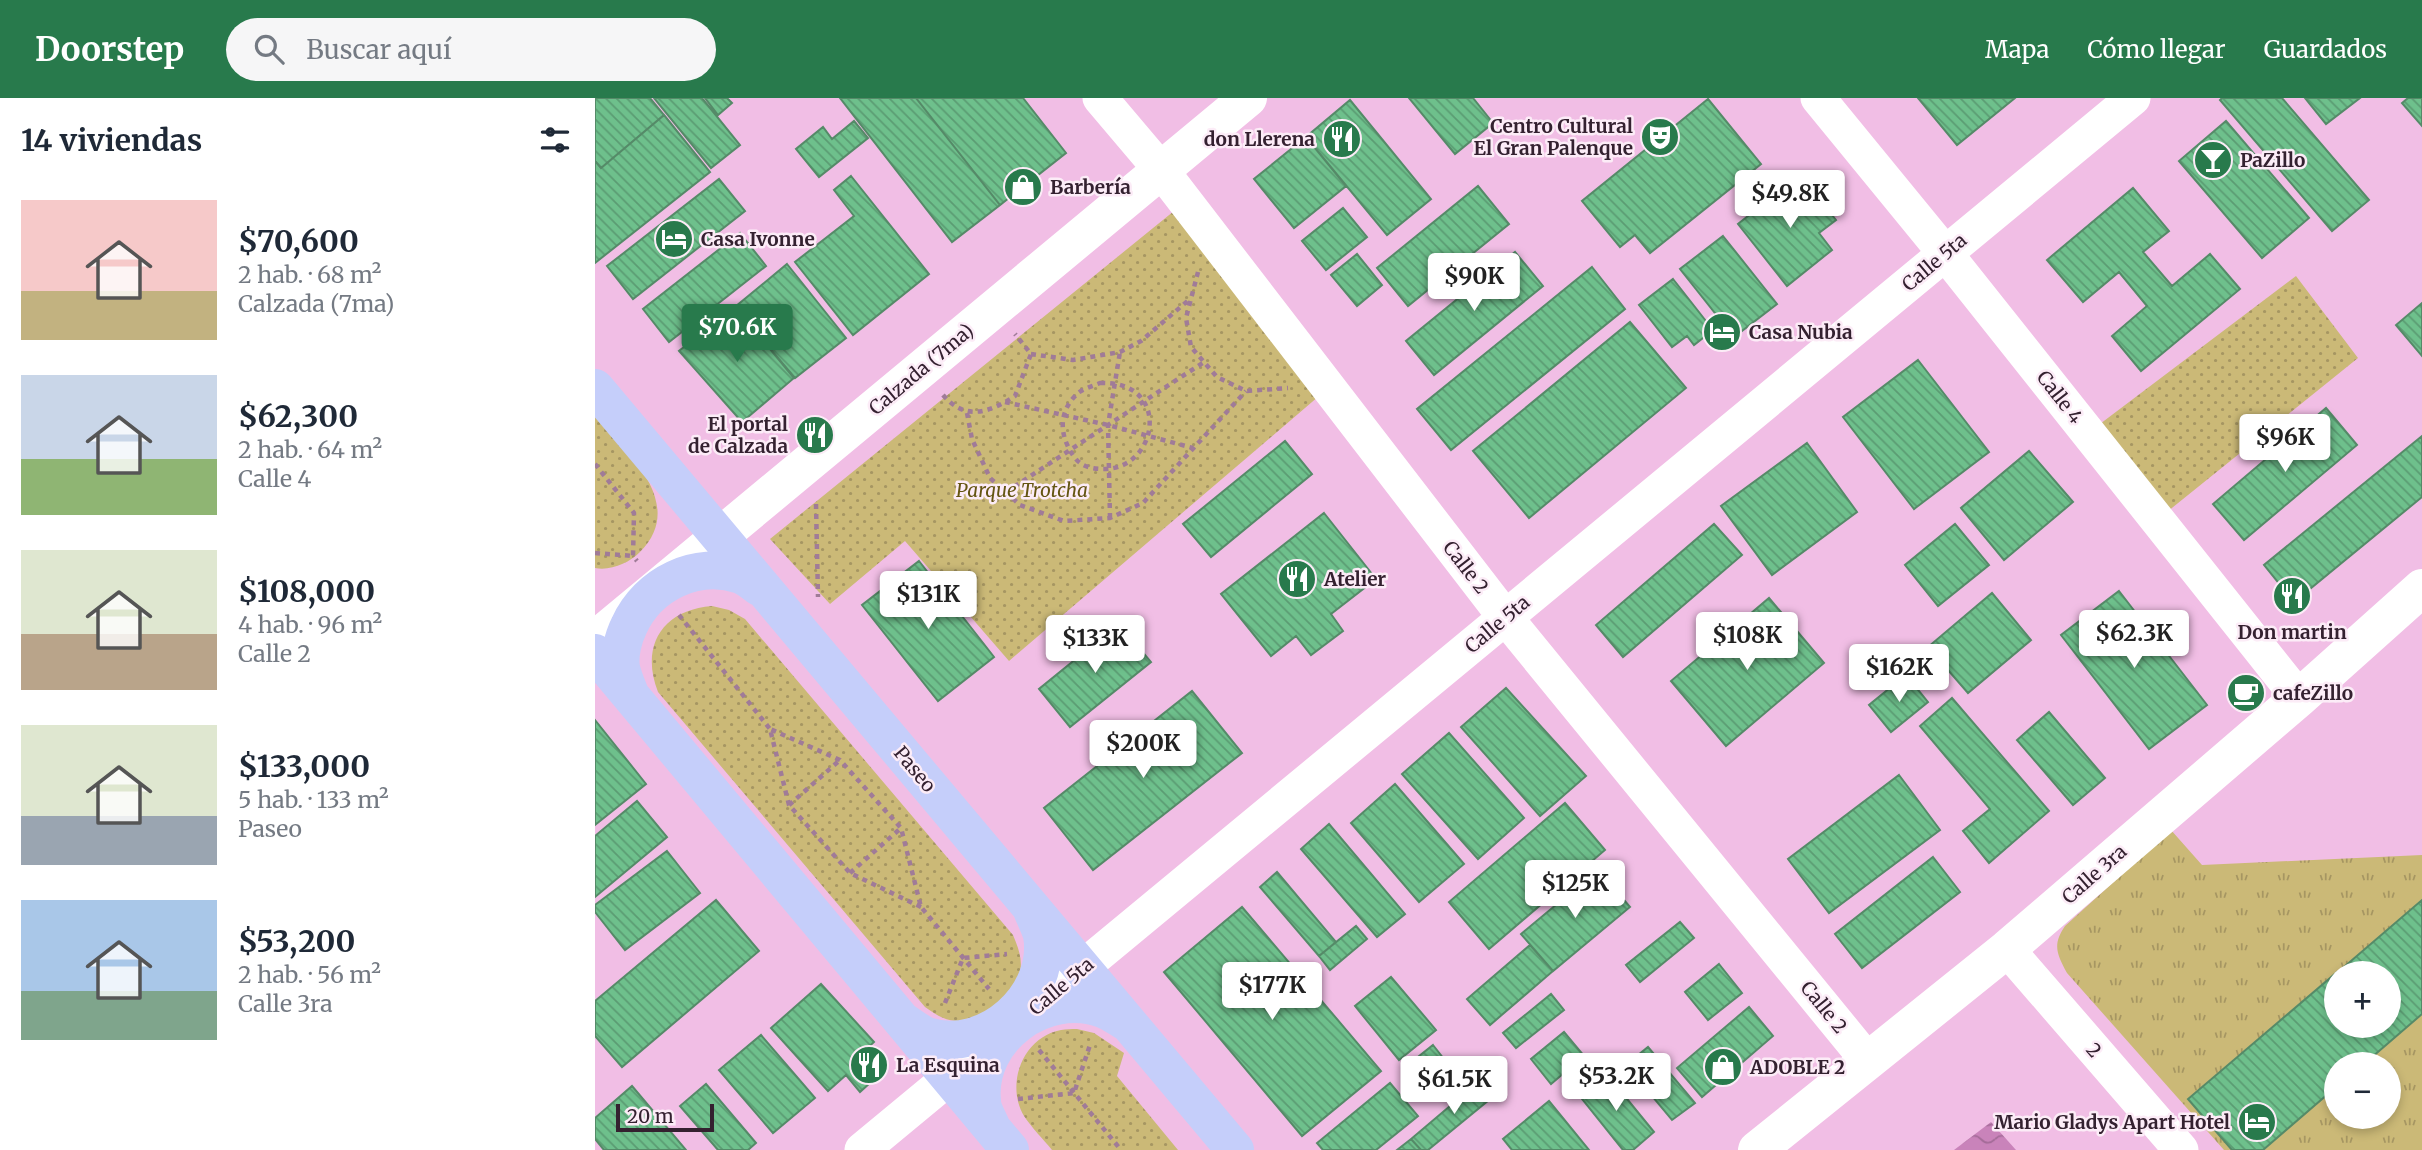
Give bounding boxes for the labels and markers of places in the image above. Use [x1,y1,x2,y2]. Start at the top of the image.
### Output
place label: Centro Cultural El Gran Palenque [1474,114,1633,160]
theatre icon: Centro Cultural El Gran Palenque [1639,116,1681,158]
restaurant icon: don Llerena [1321,118,1363,160]
place label: don Llerena [1204,127,1315,151]
bar icon: PaZillo [2192,139,2234,181]
place label: PaZillo [2240,148,2305,172]
shop icon: Barbería [1002,166,1044,208]
pin: $49.8K [1733,170,1847,230]
place label: Barbería [1050,175,1131,199]
hotel icon: Casa Ivonne [653,218,695,260]
place label: Casa Ivonne [701,227,815,251]
pin: $90K [1433,254,1515,313]
pin: $70.6K [680,304,794,364]
hotel icon: Casa Nubia [1701,311,1743,353]
place label: Casa Nubia [1749,320,1853,344]
place label: El portal de Calzada [688,412,788,458]
restaurant icon: El portal de Calzada [794,414,836,456]
pin: $96K [2244,414,2326,474]
restaurant icon: Atelier [1276,558,1318,600]
place label: Atelier [1323,567,1386,591]
pin: $131K [879,572,977,631]
restaurant icon: Don martin [2271,575,2313,617]
pin: $62.3K [2077,610,2191,670]
pin: $108K [1698,612,1796,672]
pin: $133K [1046,616,1144,675]
place label: Don martin [2237,620,2347,644]
pin: $162K [1850,644,1948,704]
cafe icon: cafeZillo [2225,672,2267,714]
place label: cafeZillo [2273,681,2353,705]
pin: $200K [1094,720,1192,780]
pin: $125K [1526,860,1624,920]
pin: $177K [1223,962,1321,1022]
restaurant icon: La Esquina [848,1044,890,1086]
shop icon: ADOBLE 2 [1702,1046,1744,1088]
place label: La Esquina [896,1053,1000,1077]
pin: $53.2K [1559,1054,1673,1113]
place label: ADOBLE 2 [1749,1055,1845,1079]
pin: $61.5K [1397,1056,1511,1116]
hotel icon: Mario Gladys Apart Hotel [2236,1101,2278,1143]
place label: Mario Gladys Apart Hotel [1994,1110,2230,1134]

